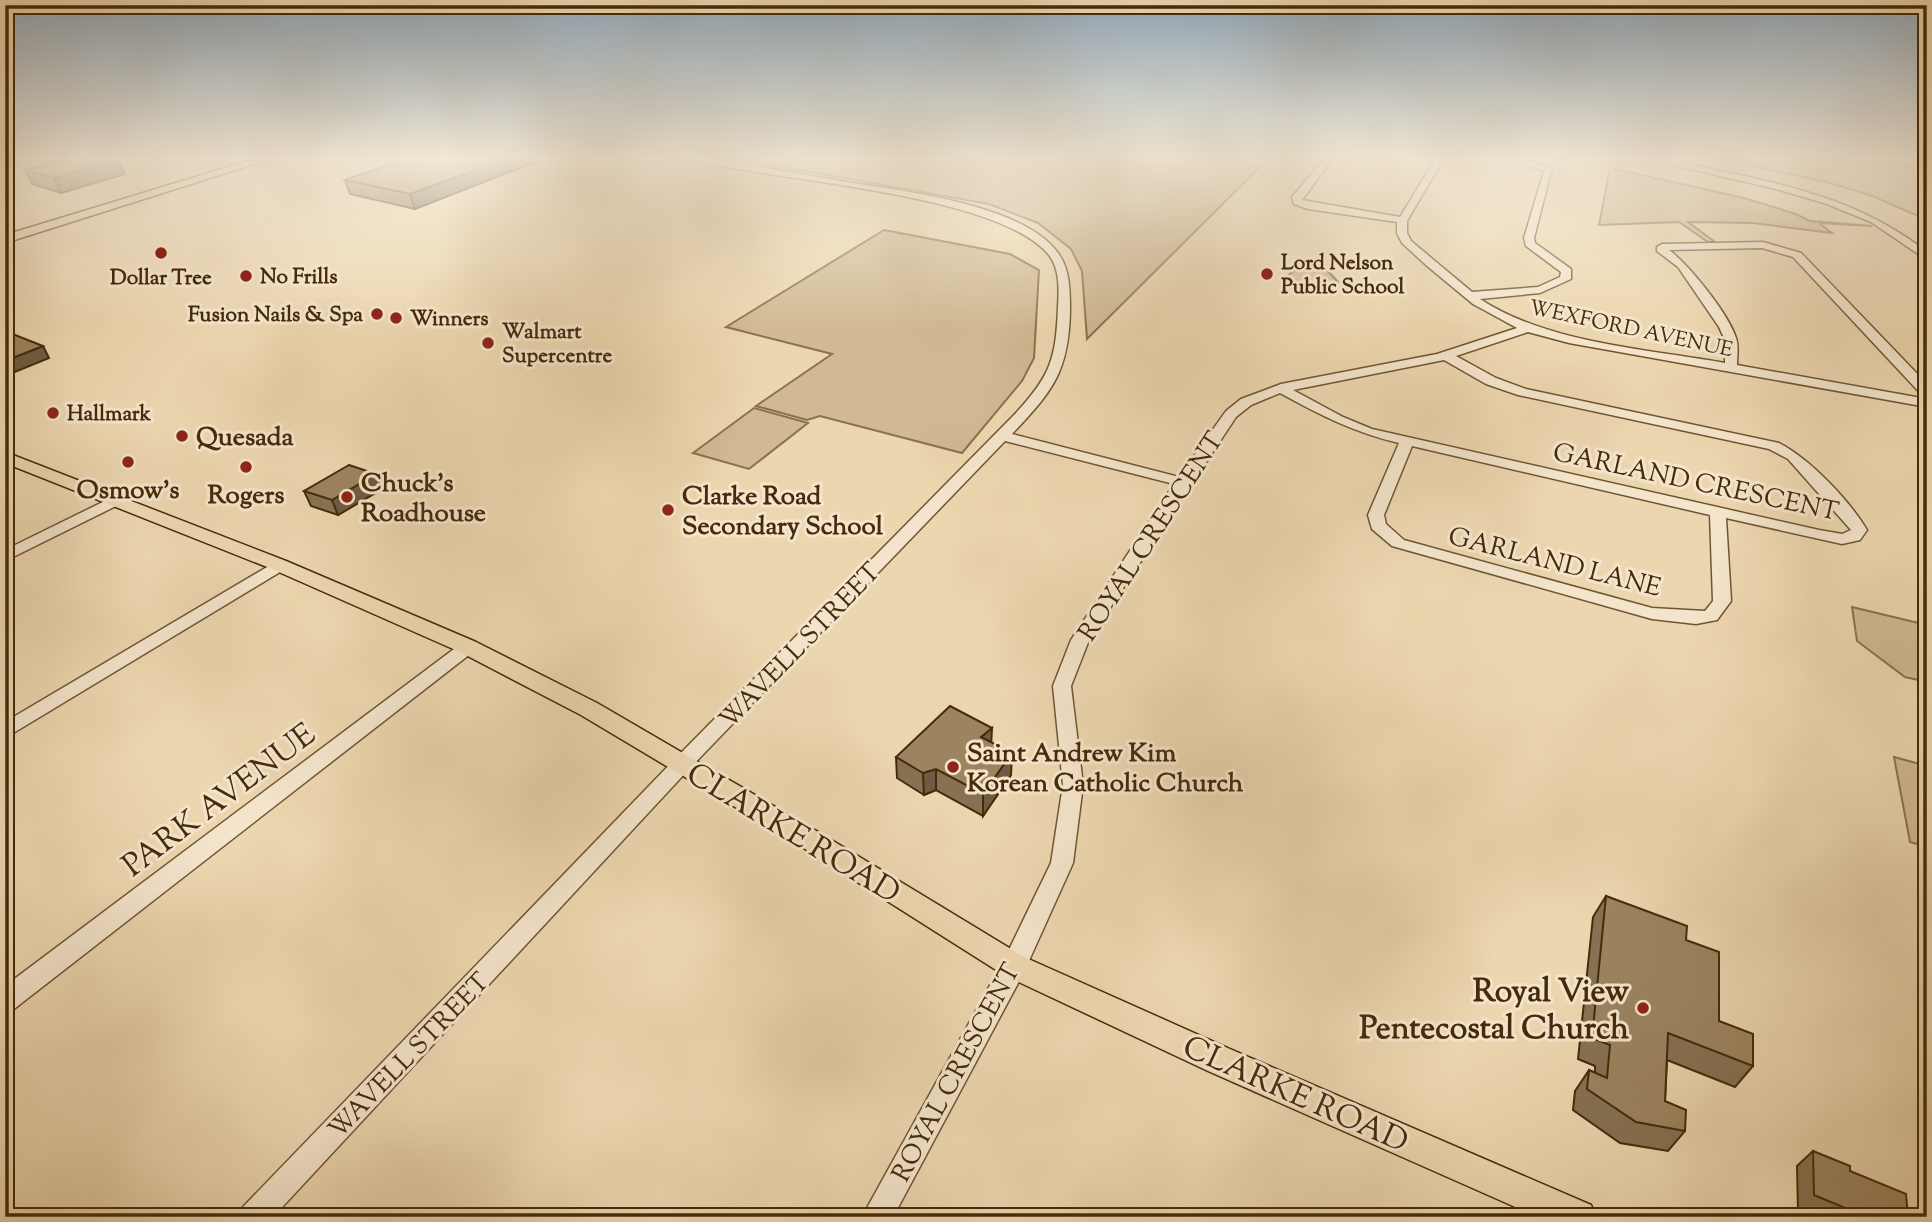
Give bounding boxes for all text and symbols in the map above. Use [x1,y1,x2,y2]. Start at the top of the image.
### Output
marker: Dollar Tree [153,245,169,261]
place label: Lord Nelson Public School [1281,249,1404,303]
place label: No Frills [260,263,338,293]
place label: Dollar Tree [110,264,212,294]
marker: Lord Nelson Public School [1259,266,1275,282]
marker: No Frills [238,268,254,284]
street label: WEXFORD AVENUE [1526,294,1736,366]
place label: Fusion Nails & Spa [188,301,363,331]
place label: Winners [410,305,489,335]
marker: Fusion Nails & Spa [369,306,385,322]
marker: Winners [388,310,404,326]
place label: Walmart Supercentre [502,318,612,372]
marker: Walmart Supercentre [480,335,496,351]
place label: Hallmark [67,400,152,430]
marker: Hallmark [45,405,61,421]
place label: Quesada [196,420,293,457]
street label: ROYAL CRESCENT [1070,425,1234,649]
marker: Quesada [174,428,190,444]
street label: GARLAND CRESCENT [1549,435,1842,532]
marker: Osmow's [120,454,136,470]
marker: Rogers [238,459,254,475]
place label: Chuck's Roadhouse [361,466,486,533]
place label: Osmow's [77,473,179,510]
place label: Rogers [208,478,284,515]
place label: Clarke Road Secondary School [682,479,884,546]
marker: Chuck's Roadhouse [339,489,355,505]
marker: Clarke Road Secondary School [660,502,676,518]
street label: GARLAND LANE [1444,519,1665,608]
street label: WAVELL STREET [712,555,890,738]
street label: PARK AVENUE [113,713,326,889]
place label: Saint Andrew Kim Korean Catholic Church [967,736,1244,803]
street label: CLARKE ROAD [677,752,908,917]
marker: Saint Andrew Kim Korean Catholic Church [945,759,961,775]
street label: ROYAL CRESCENT [884,957,1031,1189]
street label: WAVELL STREET [321,965,499,1148]
place label: Royal View Pentecostal Church [1359,970,1629,1053]
marker: Royal View Pentecostal Church [1635,1000,1651,1016]
street label: CLARKE ROAD [1175,1025,1415,1166]

